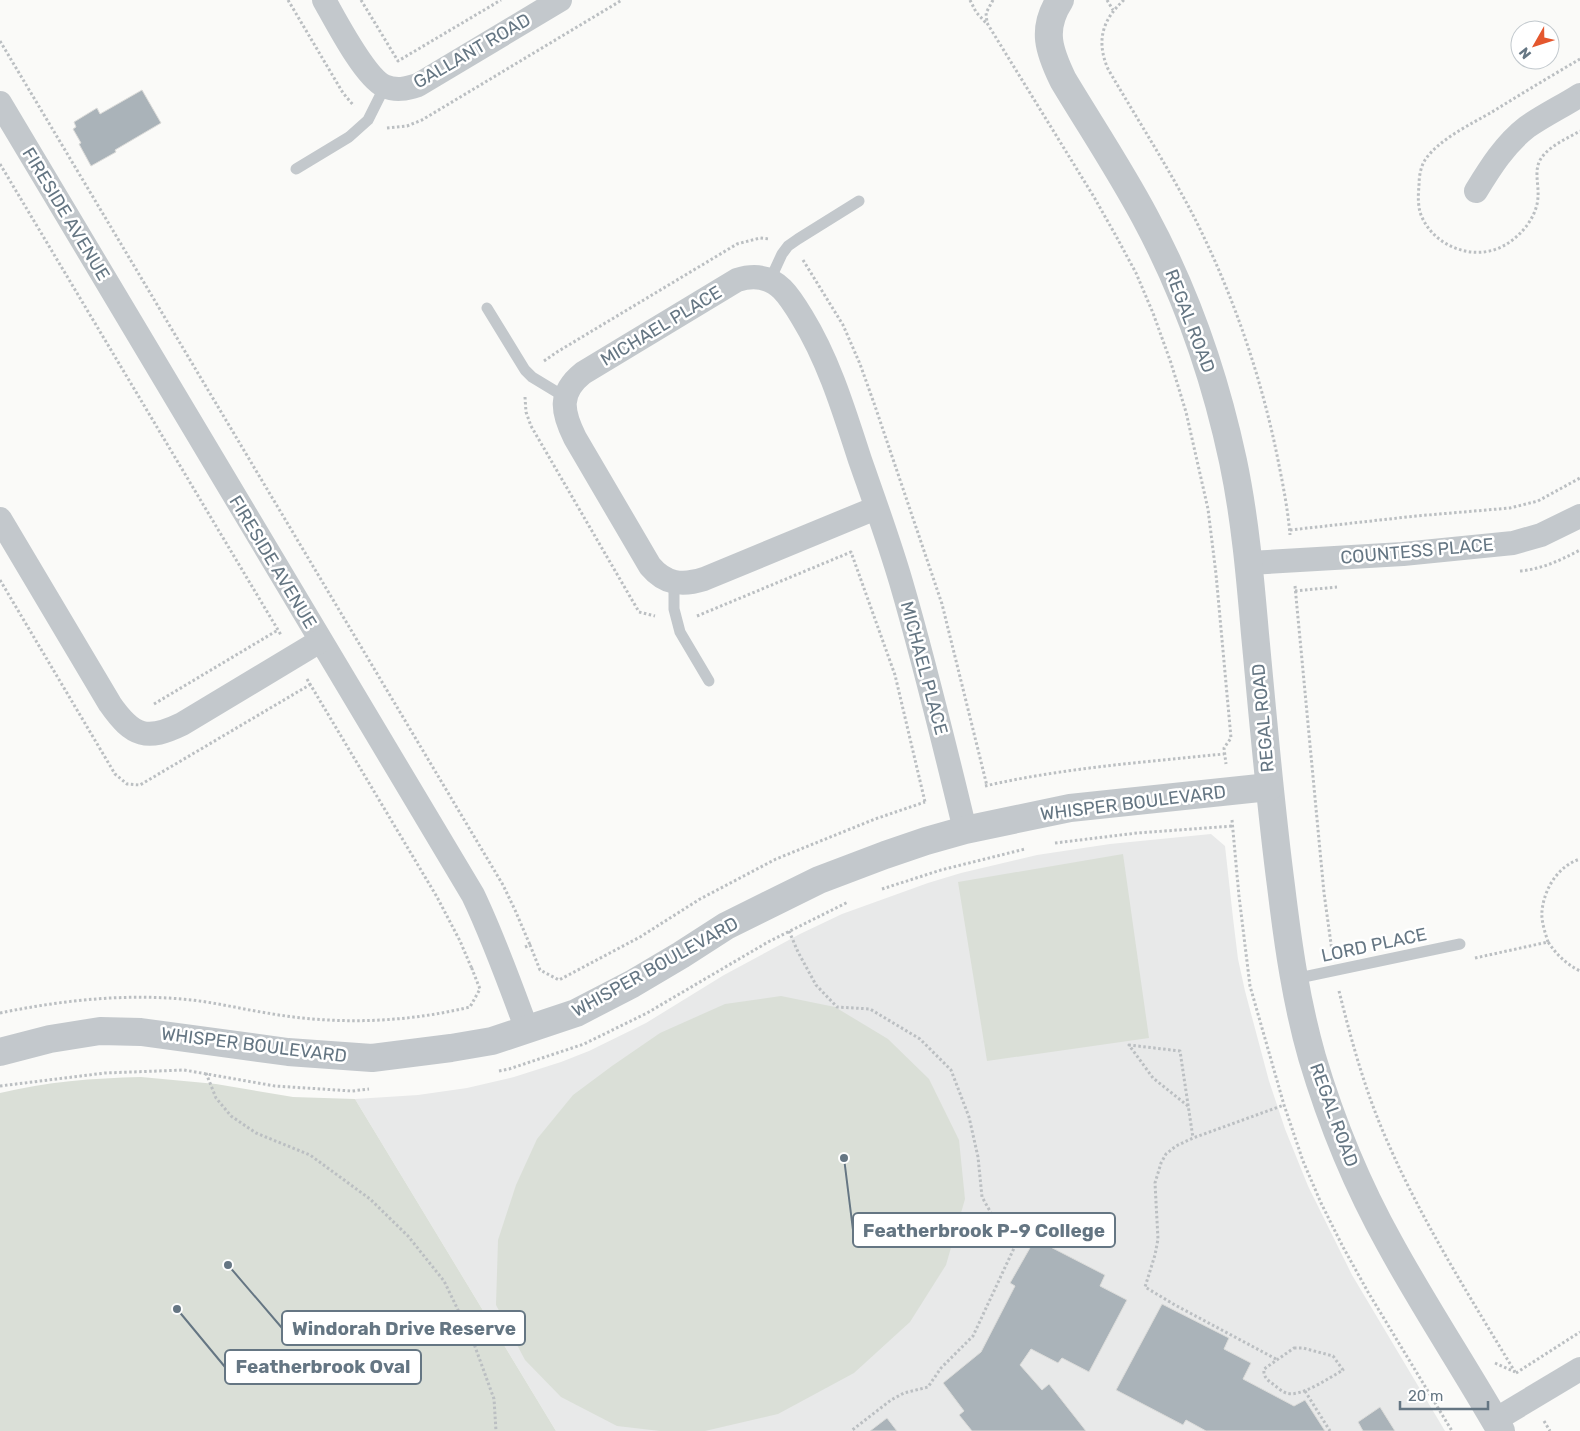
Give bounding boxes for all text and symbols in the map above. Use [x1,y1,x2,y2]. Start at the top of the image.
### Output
street label: GALLANT ROAD [410,9,534,93]
north arrow [1510,20,1560,70]
text: N [1516,44,1535,62]
street label: FIRESIDE AVENUE [18,143,114,285]
street label: REGAL ROAD [1160,266,1220,376]
street label: MICHAEL PLACE [596,281,726,371]
street label: FIRESIDE AVENUE [225,491,321,633]
street label: COUNTESS PLACE [1339,533,1495,569]
street label: MICHAEL PLACE [896,599,952,737]
street label: REGAL ROAD [1247,663,1279,773]
street label: WHISPER BOULEVARD [1039,781,1227,825]
street label: WHISPER BOULEVARD [568,912,742,1022]
street label: LORD PLACE [1319,923,1429,967]
street label: WHISPER BOULEVARD [160,1023,348,1067]
street label: REGAL ROAD [1305,1060,1363,1170]
callout: Featherbrook P-9 College [853,1213,1115,1247]
text: Featherbrook P-9 College [863,1219,1105,1242]
callout: Windorah Drive Reserve [282,1311,525,1345]
text: Windorah Drive Reserve [292,1317,516,1340]
callout: Featherbrook Oval [225,1350,421,1384]
text: Featherbrook Oval [236,1355,410,1378]
scale bar [1400,1378,1488,1410]
text: 20 m [1408,1387,1443,1405]

